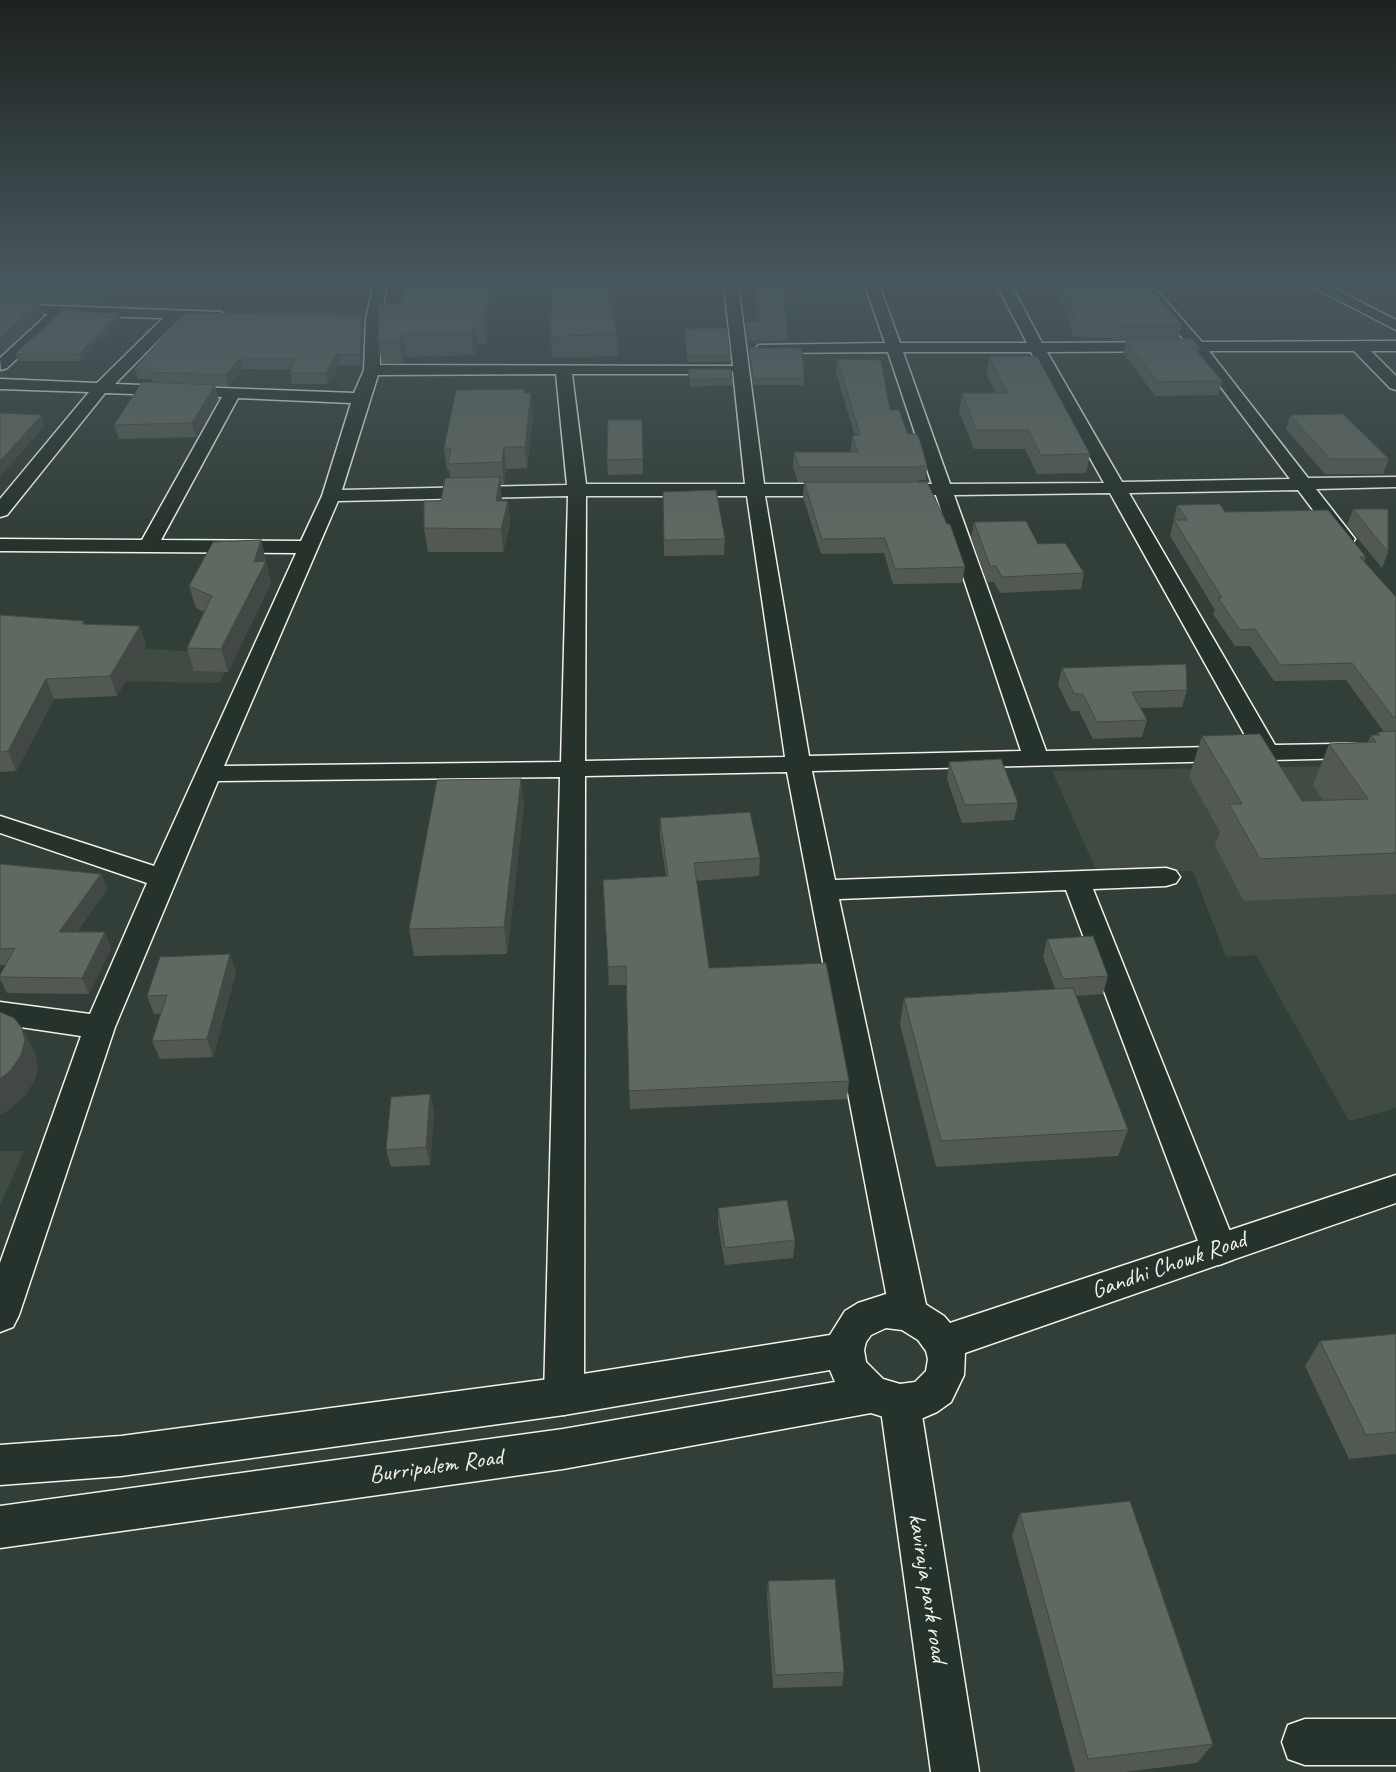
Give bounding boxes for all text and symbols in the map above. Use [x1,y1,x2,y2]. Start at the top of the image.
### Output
street label: Gandhi Chowk Road [1088,1226,1250,1306]
street label: Burripalem Road [367,1443,505,1491]
street label: kaviraja park road [901,1512,953,1664]

